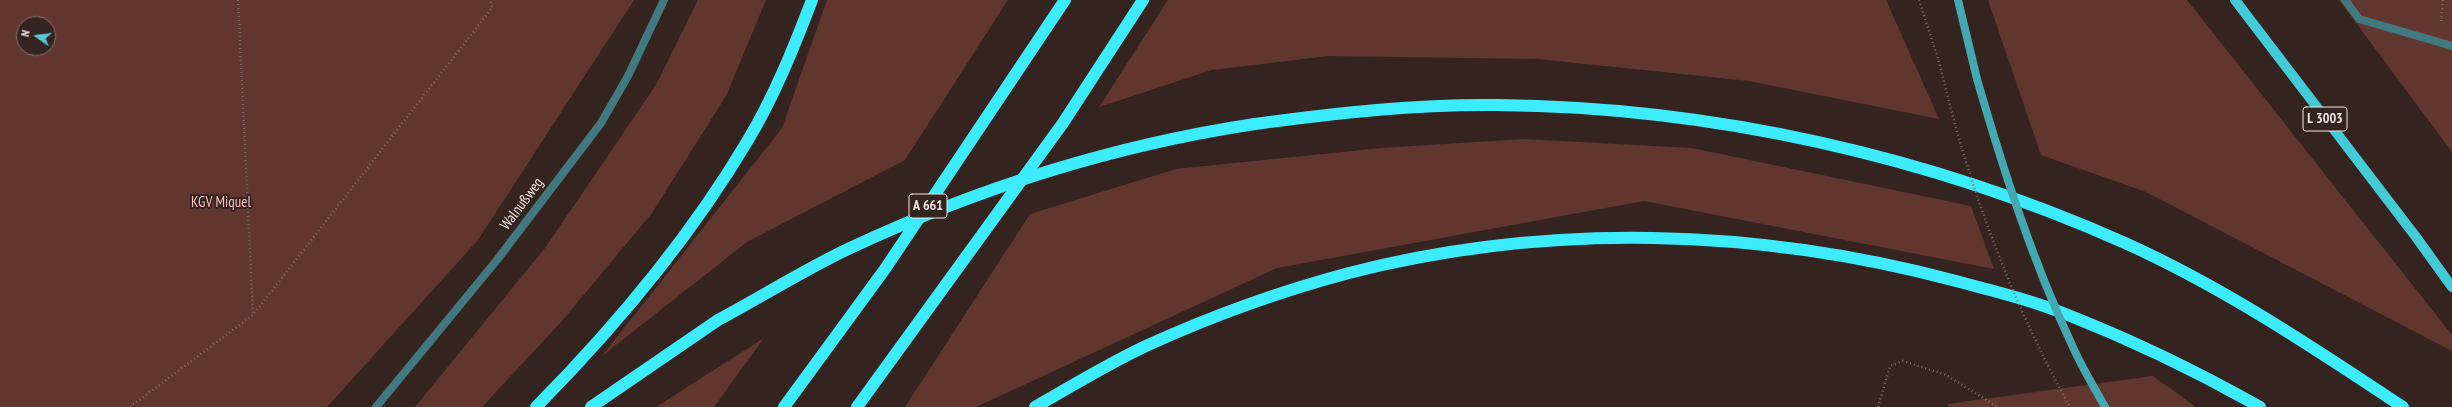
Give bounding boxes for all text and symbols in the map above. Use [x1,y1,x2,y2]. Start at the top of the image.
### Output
north arrow [16,16,56,56]
text: N [18,29,33,38]
road number: L 3003 [2303,107,2347,131]
street label: Walnußweg [497,174,547,234]
park label: KGV Miquel [191,194,251,212]
road number: A 661 [909,194,947,218]

